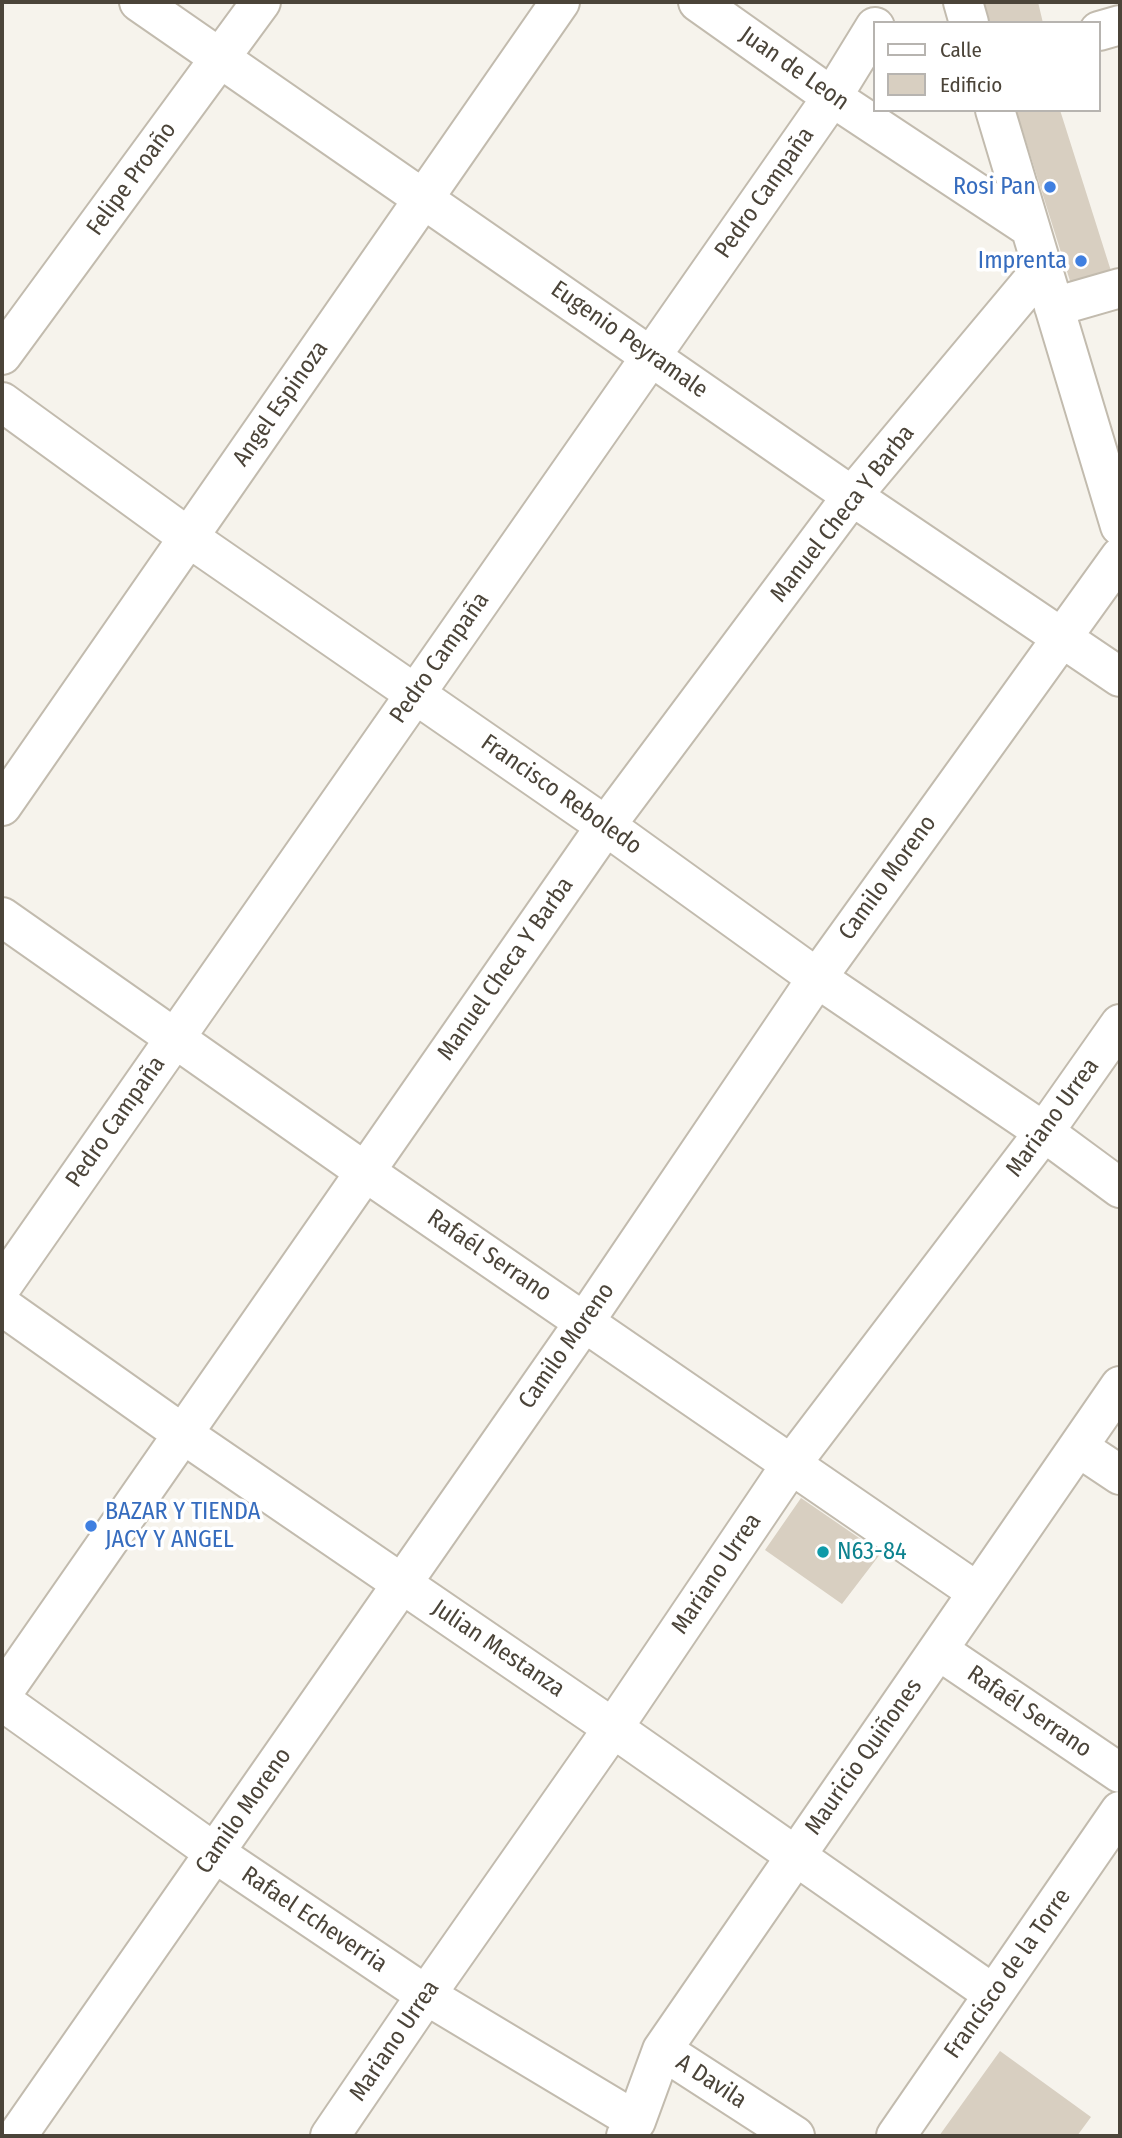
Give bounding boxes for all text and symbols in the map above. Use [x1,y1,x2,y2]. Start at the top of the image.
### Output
street label: Juan de Leon [734,21,854,117]
legend [874,21,1101,112]
text: Calle [940,37,982,63]
text: Edificio [940,72,1002,98]
street label: Felipe Proaño [81,117,183,241]
street label: Pedro Campaña [709,122,821,264]
place label: Rosi Pan [953,173,1036,201]
marker: Rosi Pan [1042,179,1058,195]
place label: Imprenta [978,247,1067,275]
marker: Imprenta [1073,253,1089,269]
street label: Eugenio Peyramale [545,275,713,405]
street label: Angel Espinoza [227,336,335,472]
street label: Manuel Checa Y Barba [765,420,921,608]
street label: Pedro Campaña [384,587,496,729]
street label: Francisco Reboledo [475,729,647,861]
street label: Camilo Moreno [833,810,943,946]
street label: Manuel Checa Y Barba [432,872,580,1066]
street label: Pedro Campaña [60,1051,172,1193]
street label: Mariano Urrea [1000,1053,1106,1183]
street label: Rafaél Serrano [421,1204,557,1308]
street label: Camilo Moreno [513,1277,621,1415]
place label: BAZAR Y TIENDA JACY Y ANGEL [105,1498,260,1554]
street label: Mariano Urrea [666,1508,768,1640]
marker: BAZAR Y TIENDA JACY Y ANGEL [83,1518,99,1534]
place label: N63-84 [837,1538,907,1566]
marker: N63-84 [815,1544,831,1560]
street label: Julian Mestanza [426,1594,570,1704]
street label: Rafaél Serrano [961,1660,1097,1764]
street label: Mauricio Quiñones [799,1673,929,1841]
street label: Camilo Moreno [190,1742,298,1880]
street label: Rafael Echeverria [236,1861,392,1979]
street label: Francisco de la Torre [939,1884,1077,2064]
street label: Mariano Urrea [344,1975,446,2107]
street label: A Davila [670,2049,752,2115]

